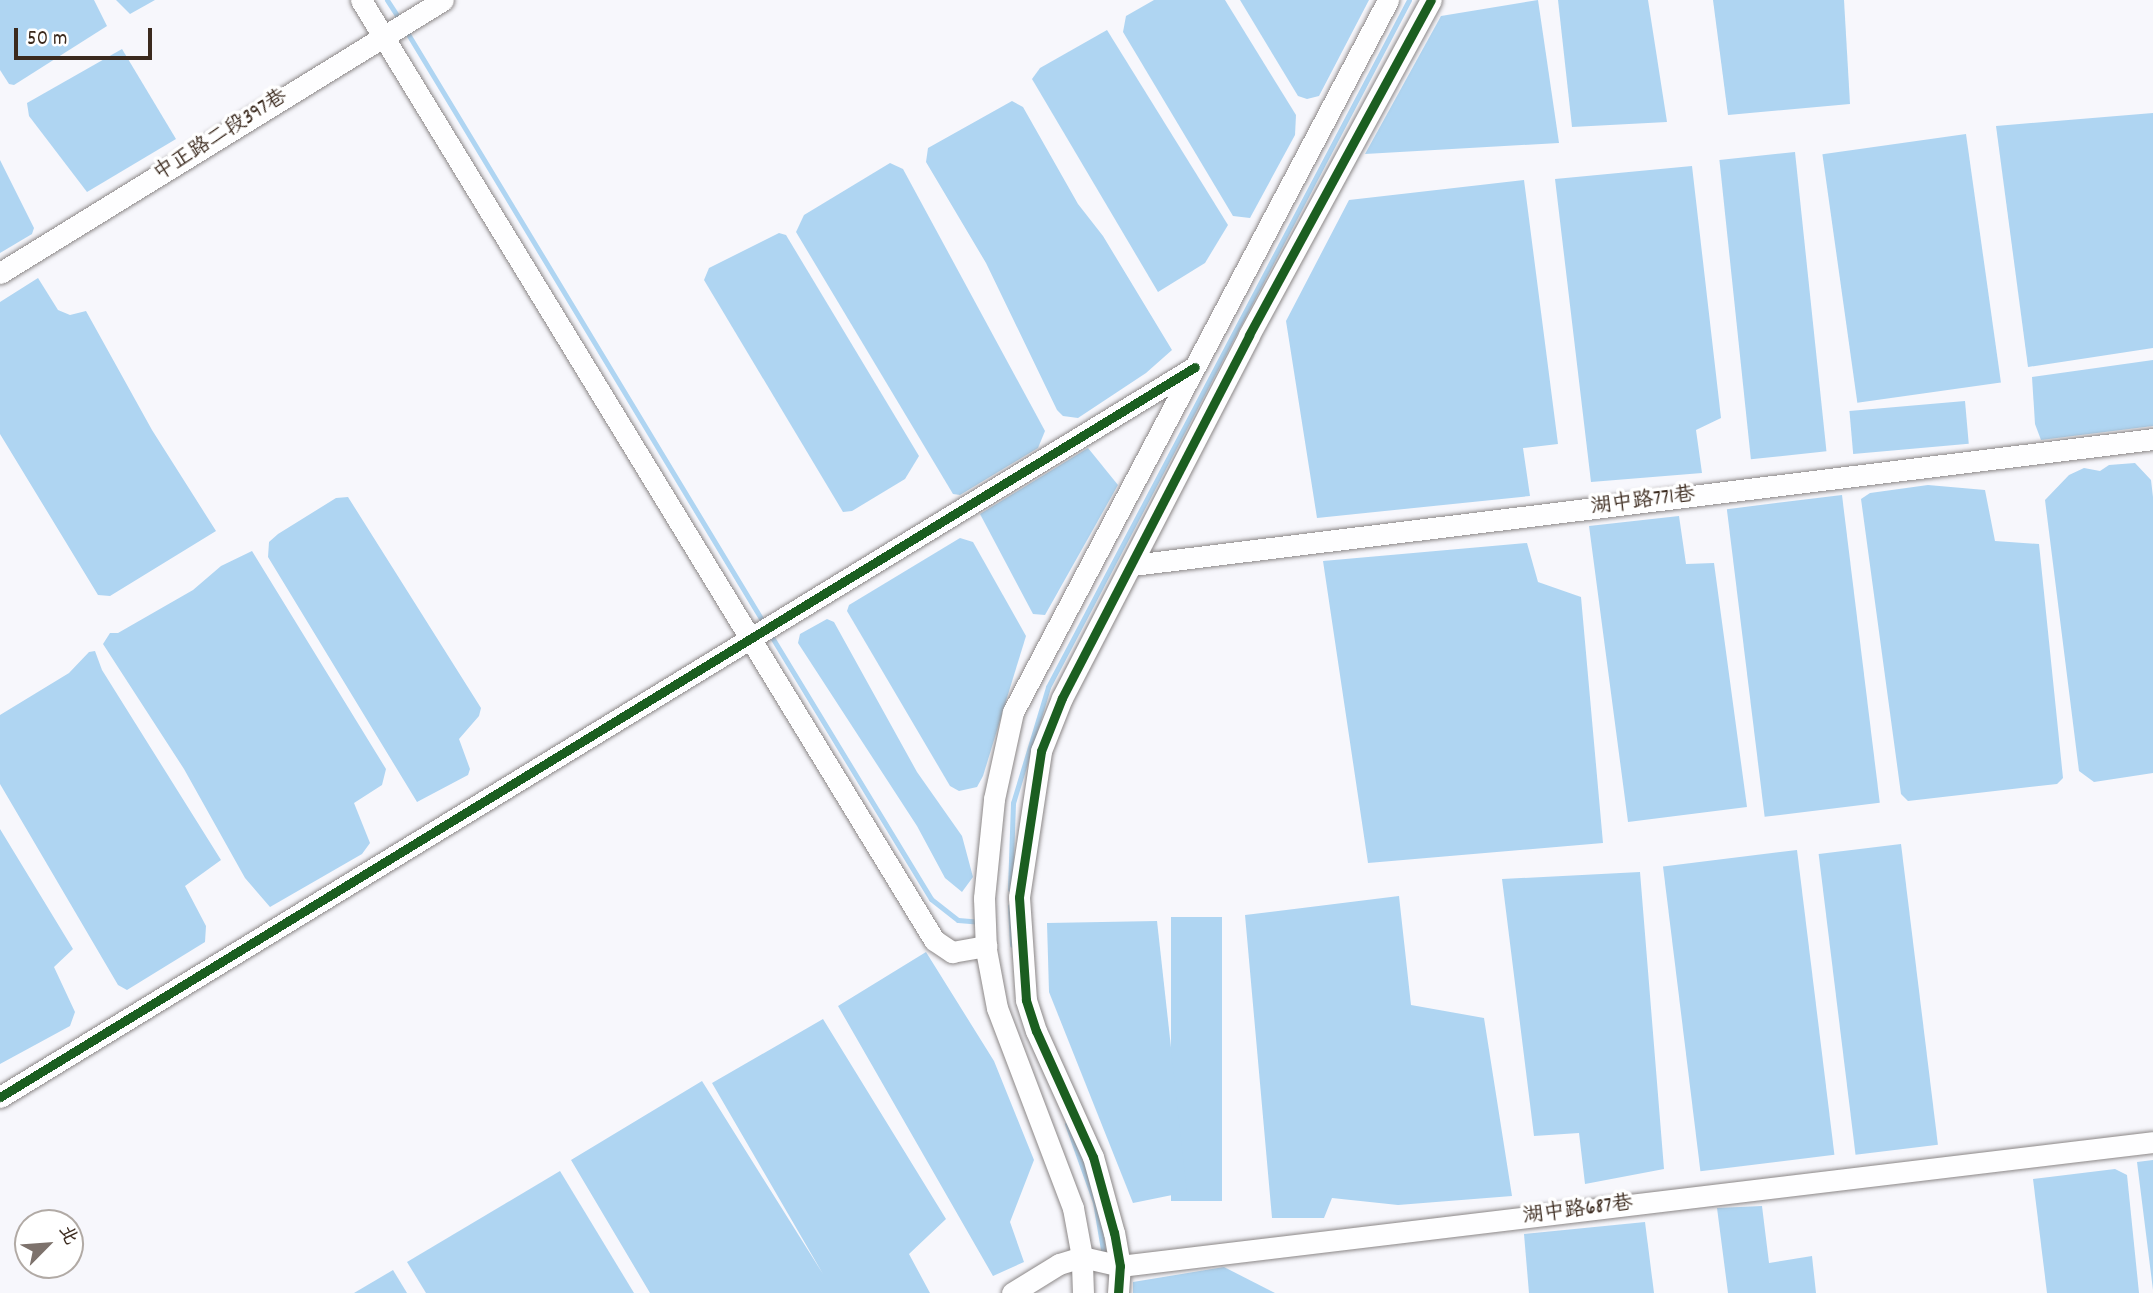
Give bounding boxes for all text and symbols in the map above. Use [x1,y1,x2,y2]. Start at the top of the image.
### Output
scale bar [18,14,156,58]
text: 50 m [27,25,67,55]
street label: 中正路二段397巷 [149,85,293,187]
street label: 湖中路771巷 [1590,483,1696,521]
street label: 湖中路687巷 [1522,1192,1634,1230]
north arrow [14,1209,84,1279]
text: 北 [50,1221,83,1250]

